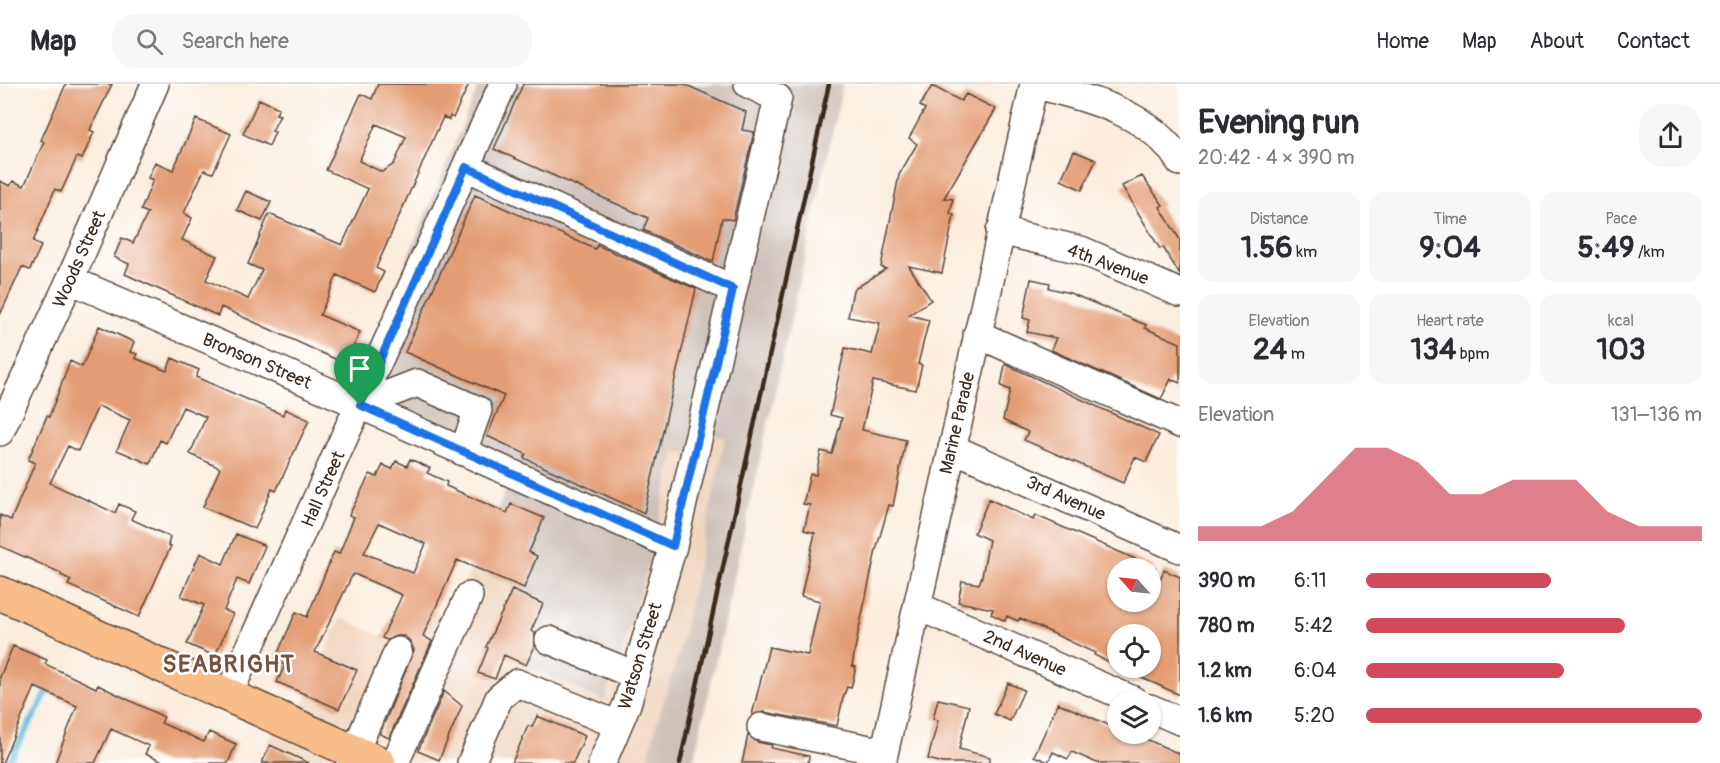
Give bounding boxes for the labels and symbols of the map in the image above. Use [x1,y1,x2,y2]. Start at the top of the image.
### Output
street label: Woods Street [48,206,111,312]
street label: 4th Avenue [1064,238,1152,291]
street label: Bronson Street [199,328,315,395]
pin [334,343,385,405]
street label: Marine Parade [935,370,980,476]
street label: Hall Street [296,447,351,531]
street label: 3rd Avenue [1023,471,1109,526]
north arrow [1107,558,1161,612]
street label: Watson Street [613,599,668,713]
street label: 2nd Avenue [980,625,1070,682]
district label: SEABRIGHT [162,650,296,679]

